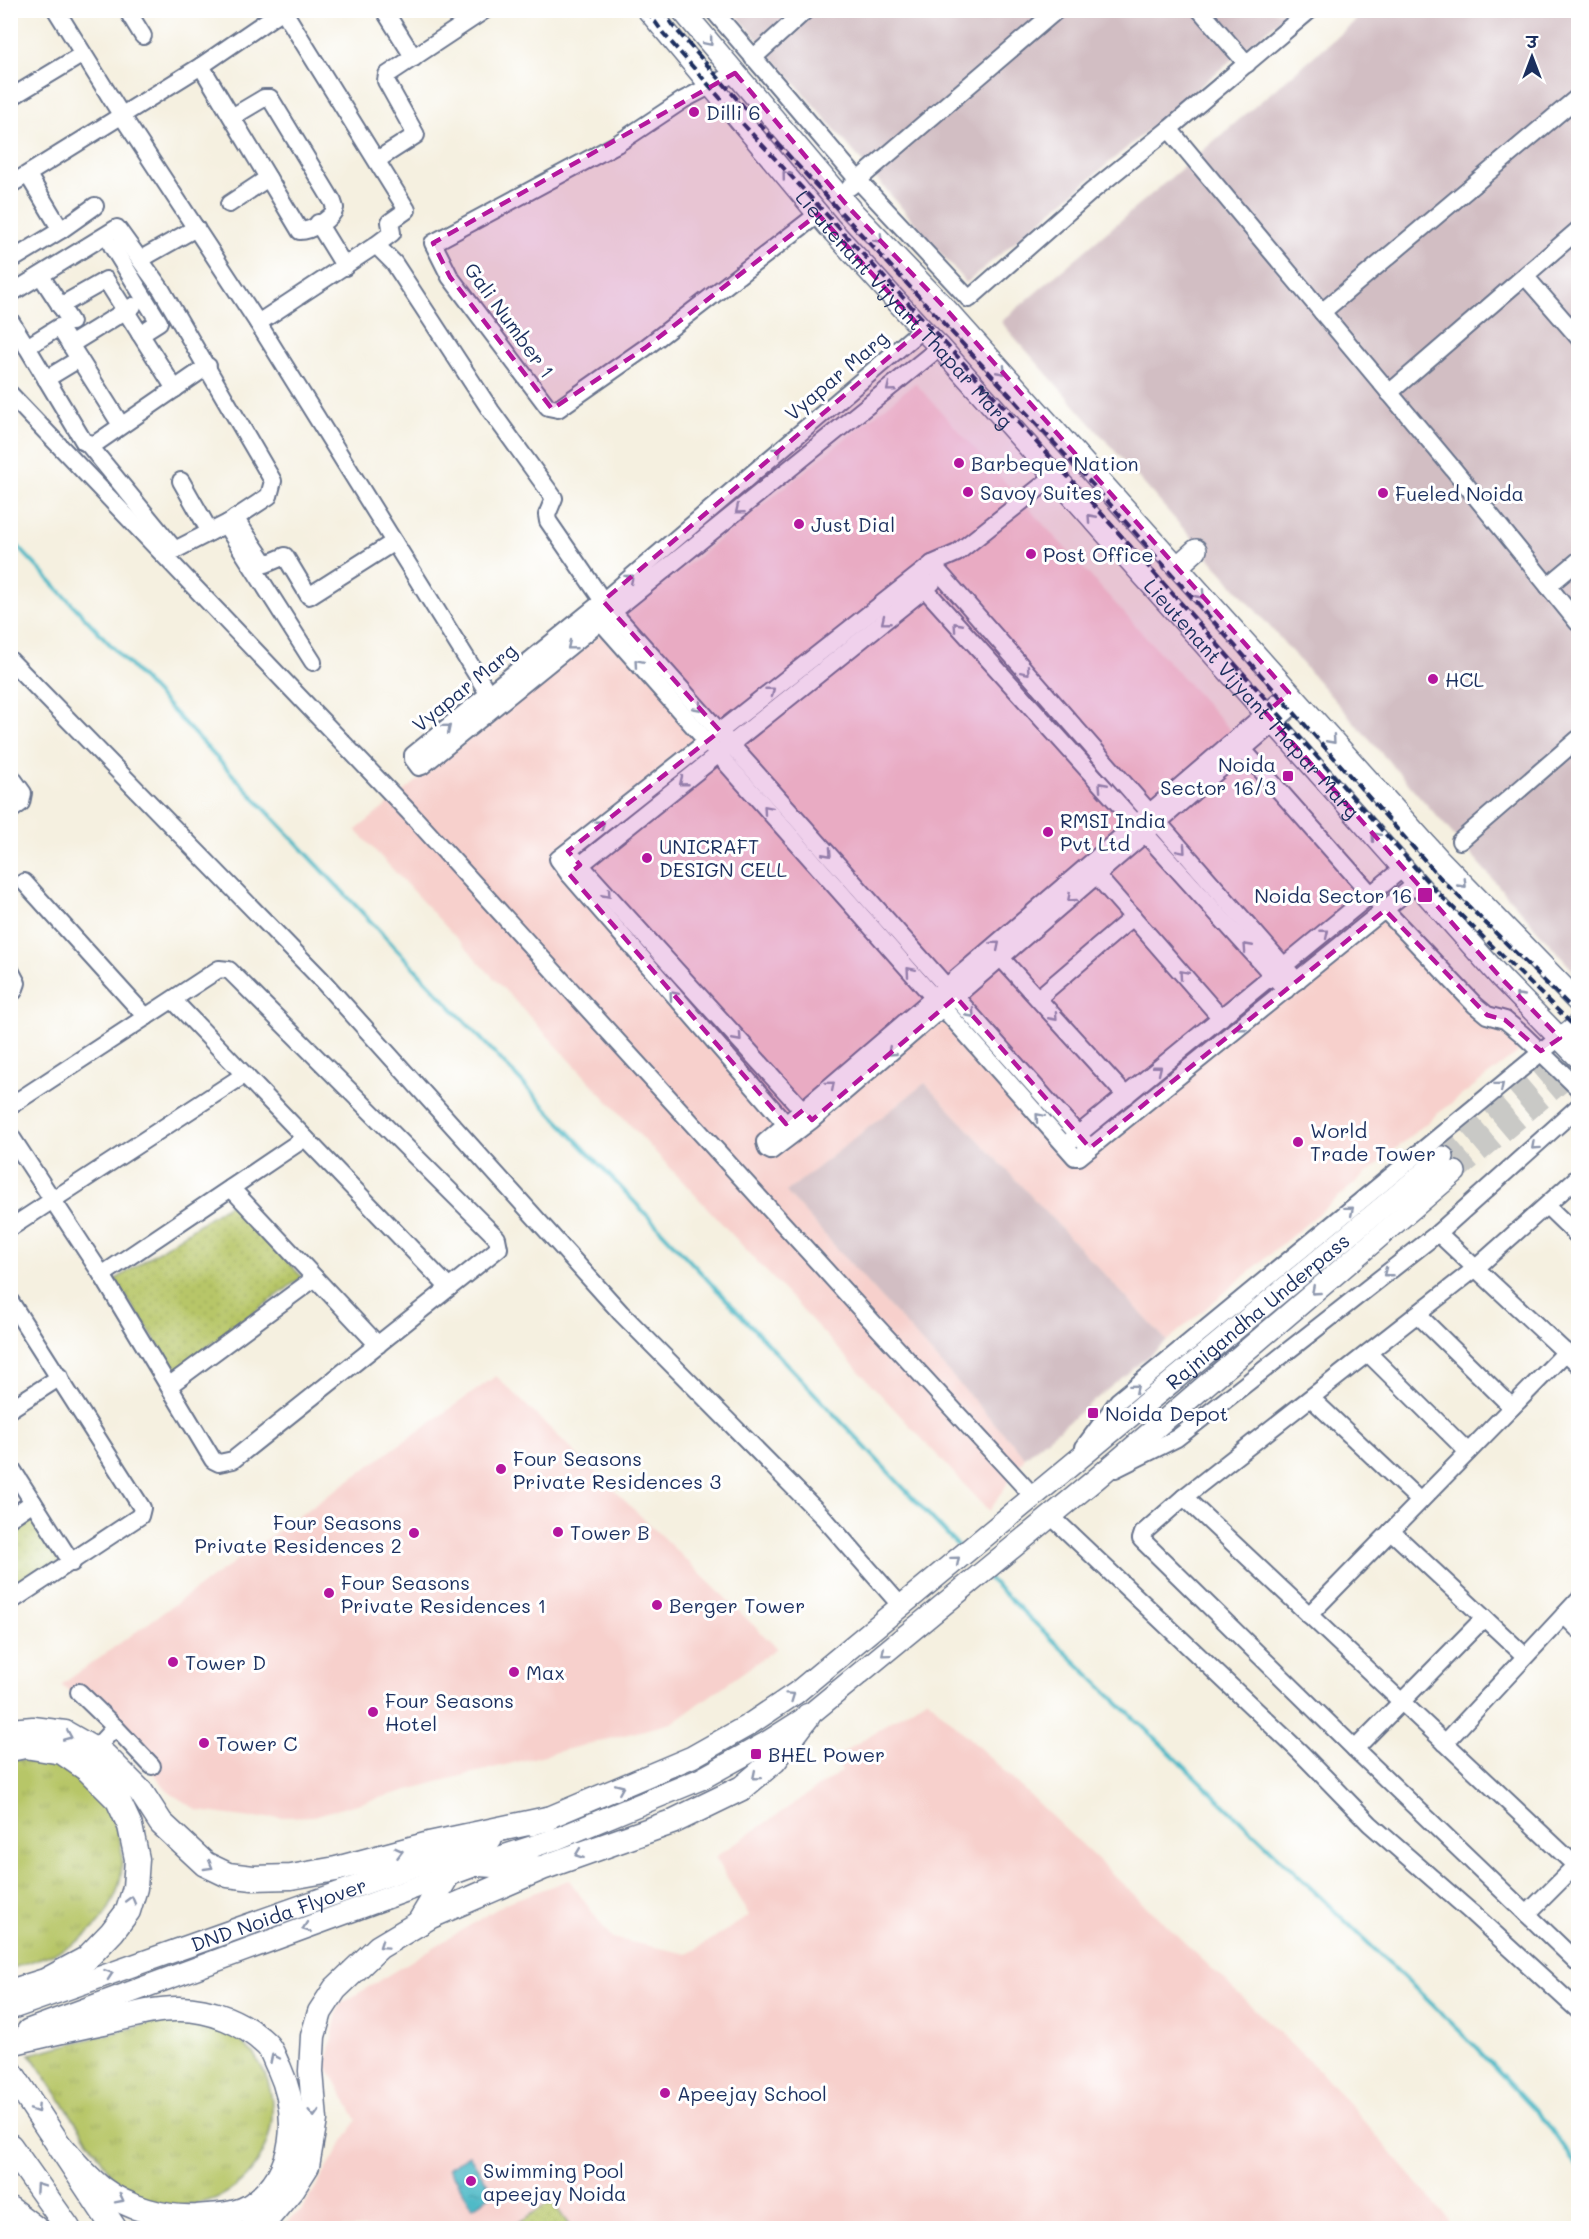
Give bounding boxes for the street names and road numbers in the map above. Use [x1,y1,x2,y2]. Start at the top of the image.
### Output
street label: Lieutenant Vijyant Thapar Marg [790,184,1019,433]
street label: Gali Number 1 [459,257,561,383]
street label: Vyapar Marg [779,324,893,426]
street label: Lieutenant Vijyant Thapar Marg [1139,573,1366,824]
street label: Vyapar Marg [406,637,522,737]
street label: Rajnigandha Underpass [1160,1227,1355,1395]
street label: DND Noida Flyover [187,1871,370,1957]

